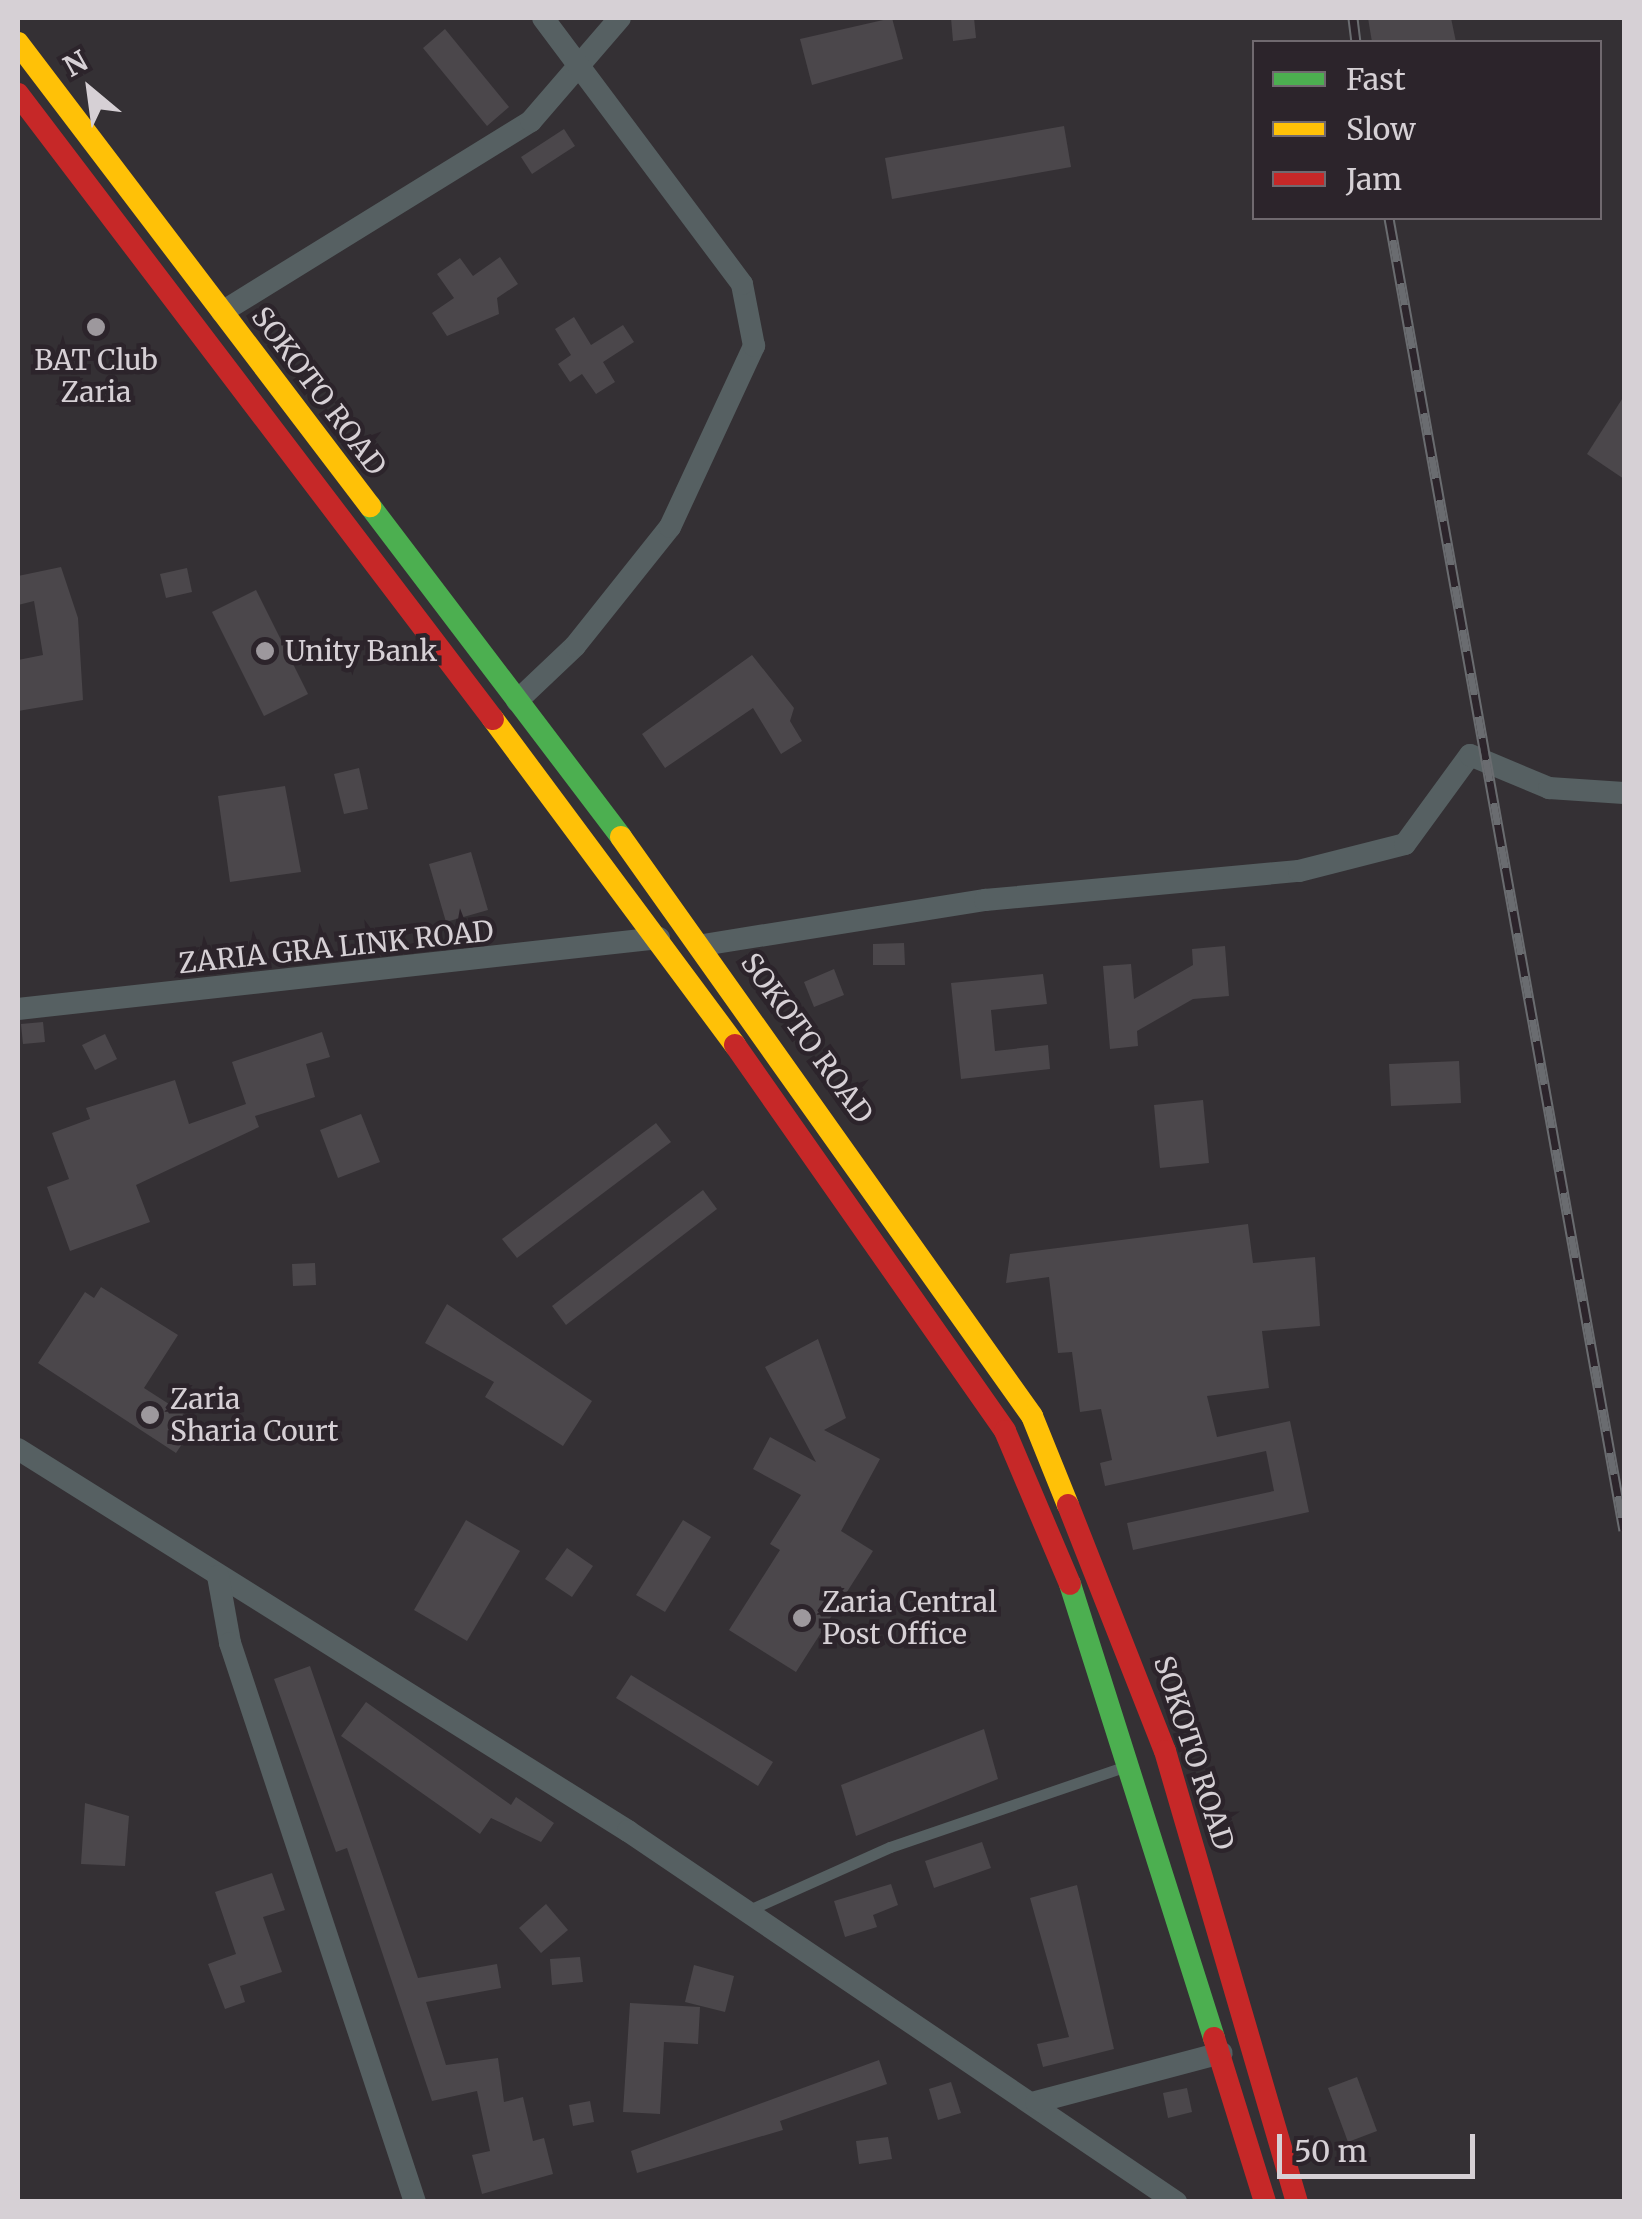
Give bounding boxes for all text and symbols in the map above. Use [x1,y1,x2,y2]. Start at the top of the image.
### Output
north arrow [40,40,140,140]
legend [1252,40,1602,220]
text: N [57,43,94,85]
text: Fast [1346,60,1406,98]
text: Slow [1346,110,1416,148]
text: Jam [1346,160,1402,198]
street label: SOKOTO ROAD [245,300,393,482]
marker: BAT Club Zaria [85,316,107,338]
place label: BAT Club Zaria [34,343,158,409]
place label: Unity Bank [285,634,437,668]
marker: Unity Bank [254,640,276,662]
street label: ZARIA GRA LINK ROAD [177,914,495,980]
street label: SOKOTO ROAD [734,946,880,1130]
place label: Zaria Sharia Court [170,1382,339,1448]
marker: Zaria Sharia Court [139,1404,161,1426]
place label: Zaria Central Post Office [822,1585,997,1651]
marker: Zaria Central Post Office [791,1607,813,1629]
street label: SOKOTO ROAD [1147,1652,1241,1854]
scale bar [1282,2114,1480,2176]
text: 50 m [1294,2132,1367,2170]

